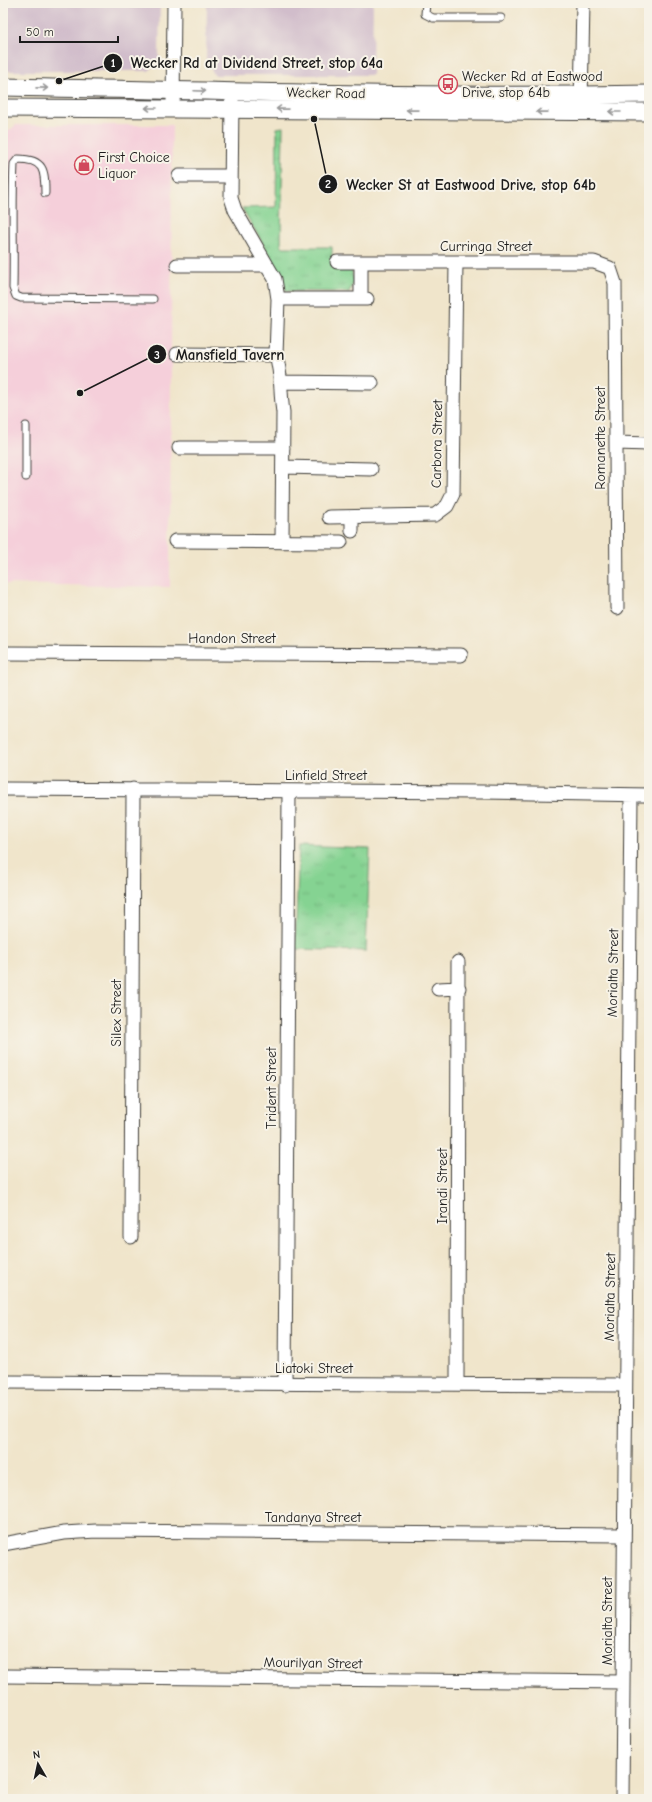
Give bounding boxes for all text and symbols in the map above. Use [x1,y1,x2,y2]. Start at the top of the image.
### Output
scale bar [20,18,118,44]
text: 50 m [26,25,54,39]
callout: Wecker Rd at Dividend Street, stop 64a [103,50,391,77]
text: Wecker Rd at Dividend Street, stop 64a [131,54,383,72]
text: 1 [111,56,116,70]
place label: Wecker Rd at Eastwood Drive, stop 64b [462,68,603,101]
bus stop icon: Wecker Rd at Eastwood Drive, stop 64b [437,73,459,95]
one-way arrow [35,84,48,92]
street label: Wecker Road [286,84,366,102]
one-way arrow [193,88,206,95]
one-way arrow [145,104,158,112]
one-way arrow [276,105,289,113]
one-way arrow [406,106,419,114]
one-way arrow [536,108,549,116]
one-way arrow [609,108,622,116]
place label: First Choice Liquor [98,149,170,182]
shop icon: First Choice Liquor [73,154,95,176]
callout: Wecker St at Eastwood Drive, stop 64b [318,171,603,198]
text: Wecker St at Eastwood Drive, stop 64b [346,176,596,194]
text: 2 [325,177,331,191]
street label: Curringa Street [440,238,533,255]
callout: Mansfield Tavern [147,341,292,368]
text: Mansfield Tavern [176,346,284,364]
text: 3 [154,348,160,362]
street label: Romanette Street [592,385,609,490]
street label: Carbora Street [428,399,446,488]
street label: Handon Street [188,630,277,647]
street label: Linfield Street [285,767,368,784]
street label: Morialta Street [604,928,622,1018]
street label: Silex Street [108,978,125,1047]
street label: Trident Street [263,1046,280,1129]
street label: Irandi Street [434,1147,451,1224]
street label: Morialta Street [601,1252,619,1342]
street label: Liatoki Street [275,1360,354,1377]
street label: Tandanya Street [265,1509,362,1526]
street label: Morialta Street [599,1576,616,1665]
street label: Mourilyan Street [263,1654,364,1672]
north arrow [18,1744,58,1784]
text: N [32,1748,41,1762]

